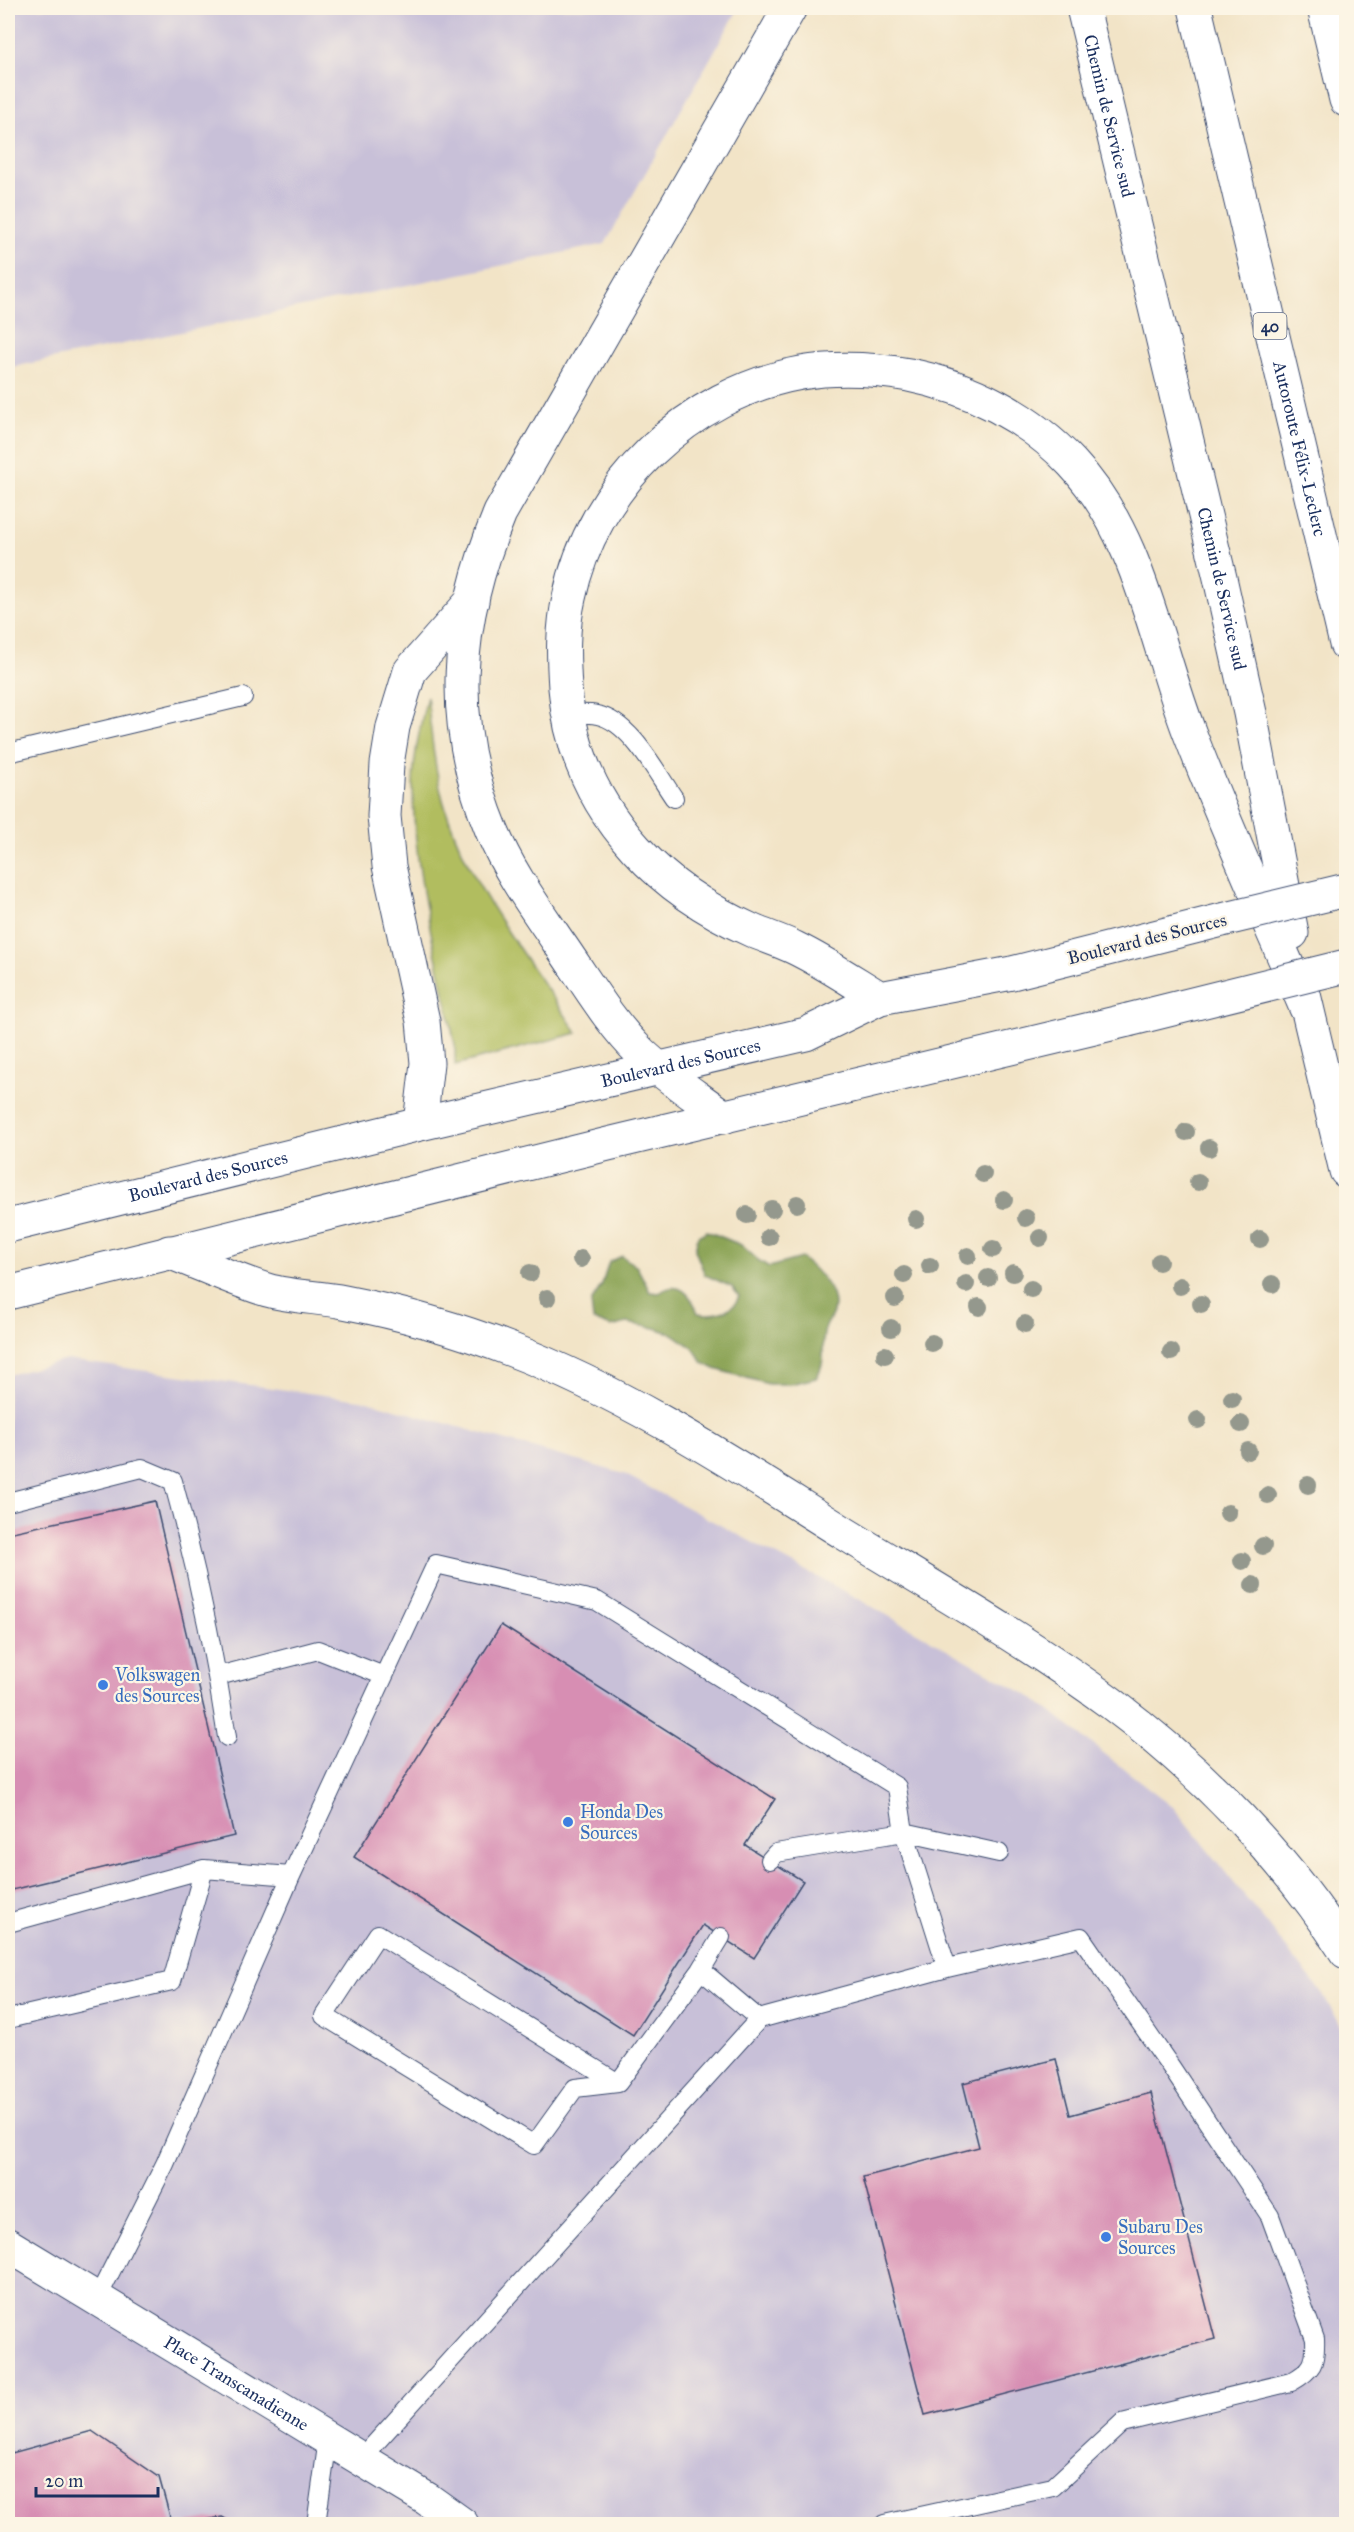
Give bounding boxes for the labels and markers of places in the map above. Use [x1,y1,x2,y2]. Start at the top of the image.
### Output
place label: Volkswagen des Sources [114,1664,200,1707]
marker: Volkswagen des Sources [96,1678,110,1692]
place label: Honda Des Sources [580,1801,663,1844]
marker: Honda Des Sources [561,1815,575,1829]
place label: Subaru Des Sources [1118,2216,1203,2259]
marker: Subaru Des Sources [1099,2230,1113,2244]

